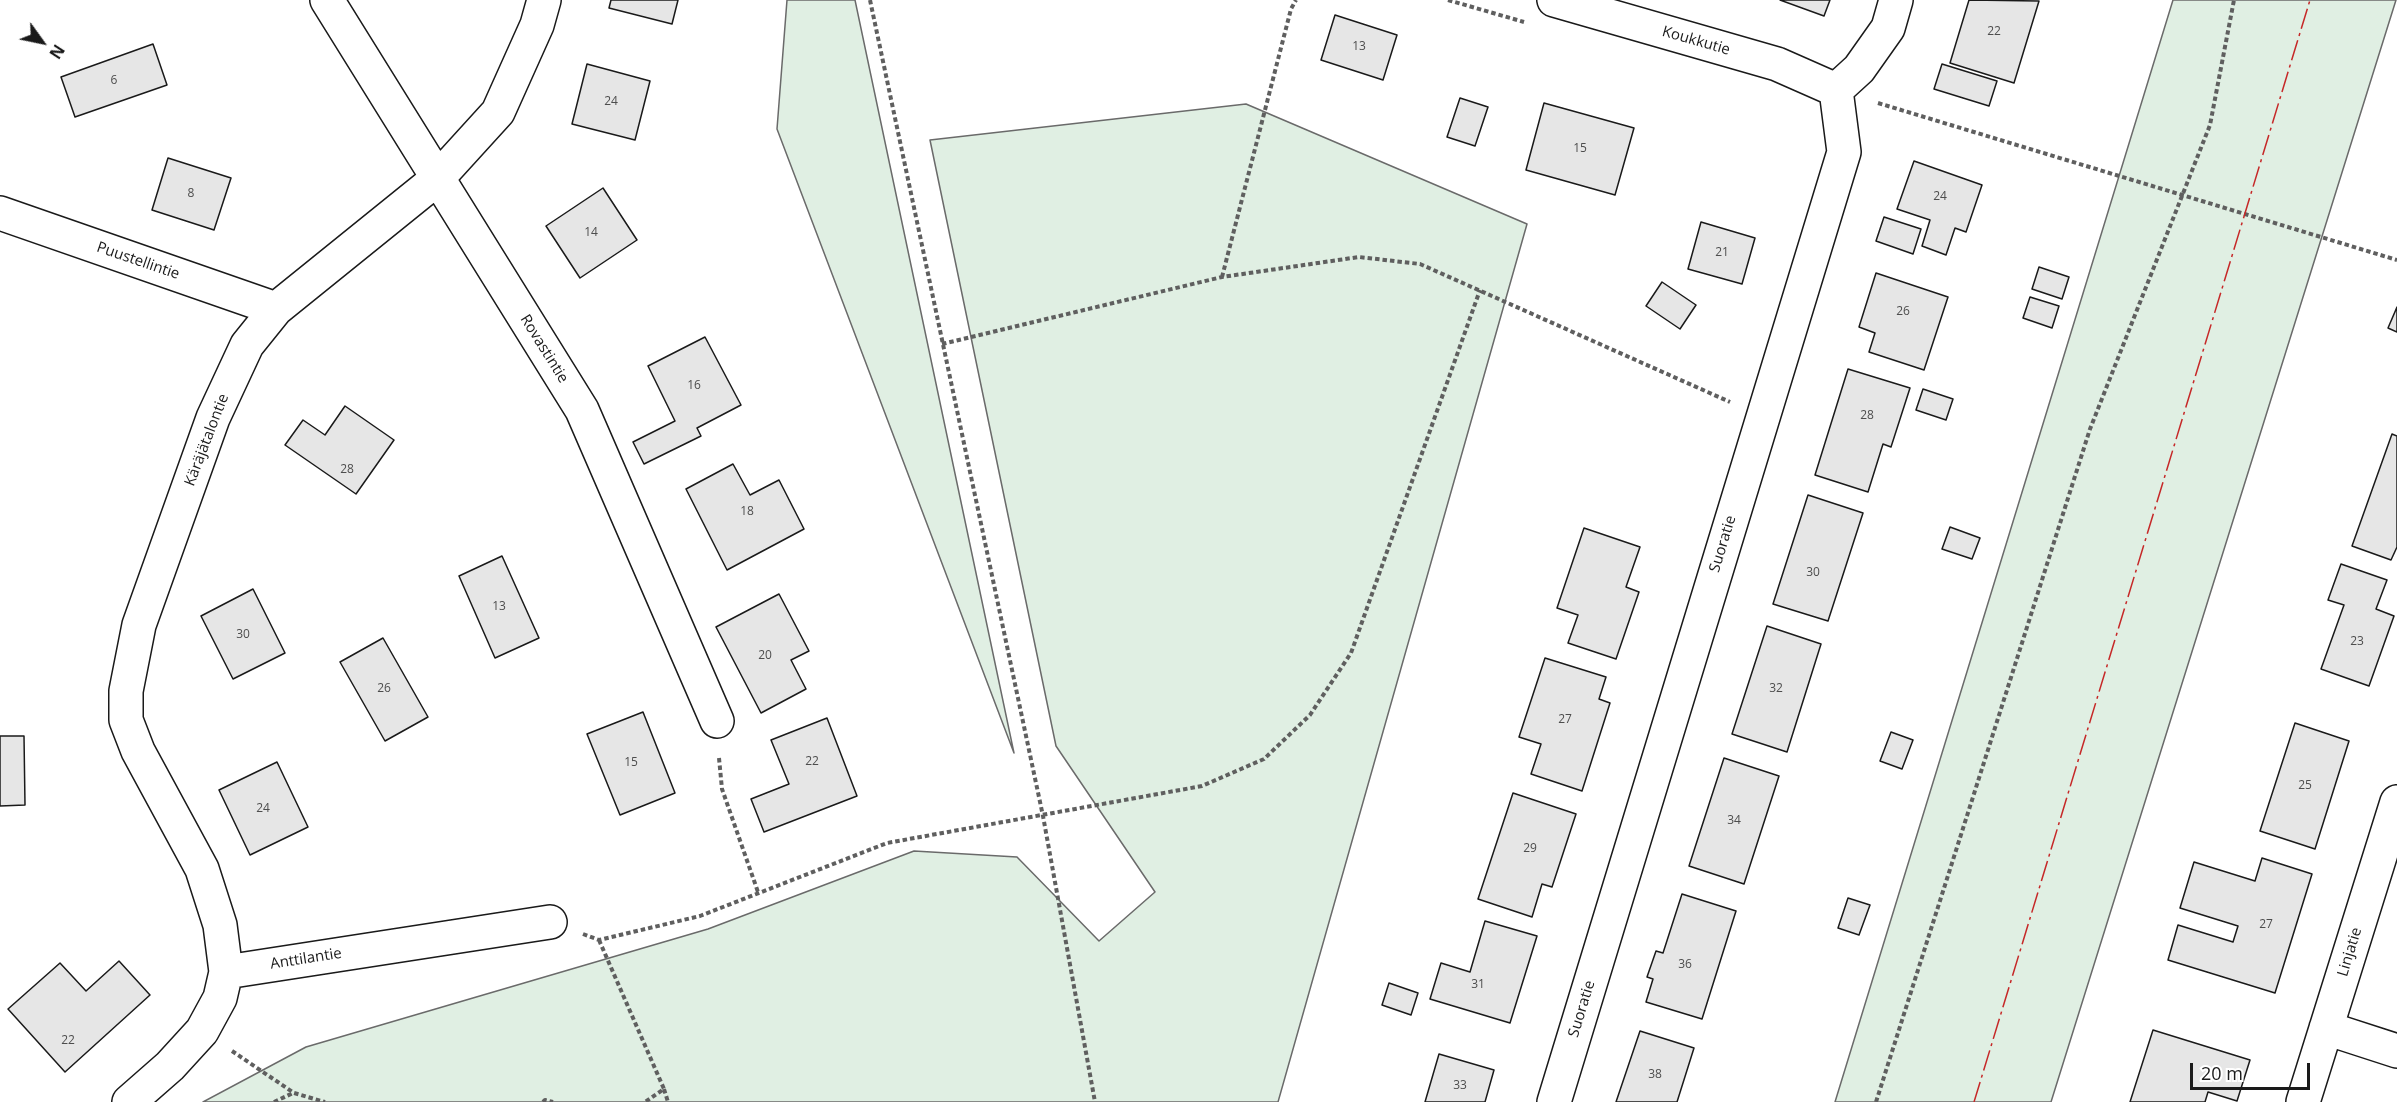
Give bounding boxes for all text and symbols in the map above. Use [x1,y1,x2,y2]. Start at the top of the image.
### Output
north arrow [12,12,72,72]
street label: Koukkutie [1660,23,1732,59]
house number: 22 [1987,25,2001,39]
text: N [44,40,70,63]
house number: 13 [1352,40,1366,54]
house number: 6 [111,74,117,88]
house number: 24 [604,95,618,109]
house number: 15 [1573,142,1587,156]
house number: 8 [188,187,194,201]
house number: 24 [1933,190,1947,204]
house number: 14 [584,226,598,240]
street label: Puustellintie [94,238,182,284]
house number: 21 [1715,246,1729,260]
house number: 26 [1896,305,1910,319]
street label: Rovastintie [516,312,572,386]
house number: 16 [687,379,701,393]
street label: Käräjätalontie [181,391,233,489]
house number: 28 [1860,409,1874,423]
house number: 28 [340,463,354,477]
house number: 18 [740,505,754,519]
street label: Suoratie [1706,513,1740,575]
house number: 30 [1806,566,1820,580]
house number: 13 [492,600,506,614]
house number: 30 [236,628,250,642]
house number: 23 [2350,635,2364,649]
house number: 20 [758,649,772,663]
house number: 26 [377,682,391,696]
house number: 32 [1769,682,1783,696]
house number: 27 [1558,713,1572,727]
house number: 22 [805,755,819,769]
house number: 15 [624,756,638,770]
house number: 25 [2298,779,2312,793]
house number: 24 [256,802,270,816]
house number: 34 [1727,814,1741,828]
house number: 29 [1523,842,1537,856]
house number: 27 [2259,918,2273,932]
street label: Linjatie [2334,925,2366,979]
street label: Anttilantie [269,944,343,974]
house number: 36 [1678,958,1692,972]
house number: 31 [1471,978,1485,992]
street label: Suoratie [1565,978,1599,1040]
house number: 22 [61,1034,75,1048]
scale bar [2193,1051,2313,1089]
text: 20 m [2201,1061,2243,1085]
house number: 38 [1648,1068,1662,1082]
house number: 33 [1453,1079,1467,1093]

